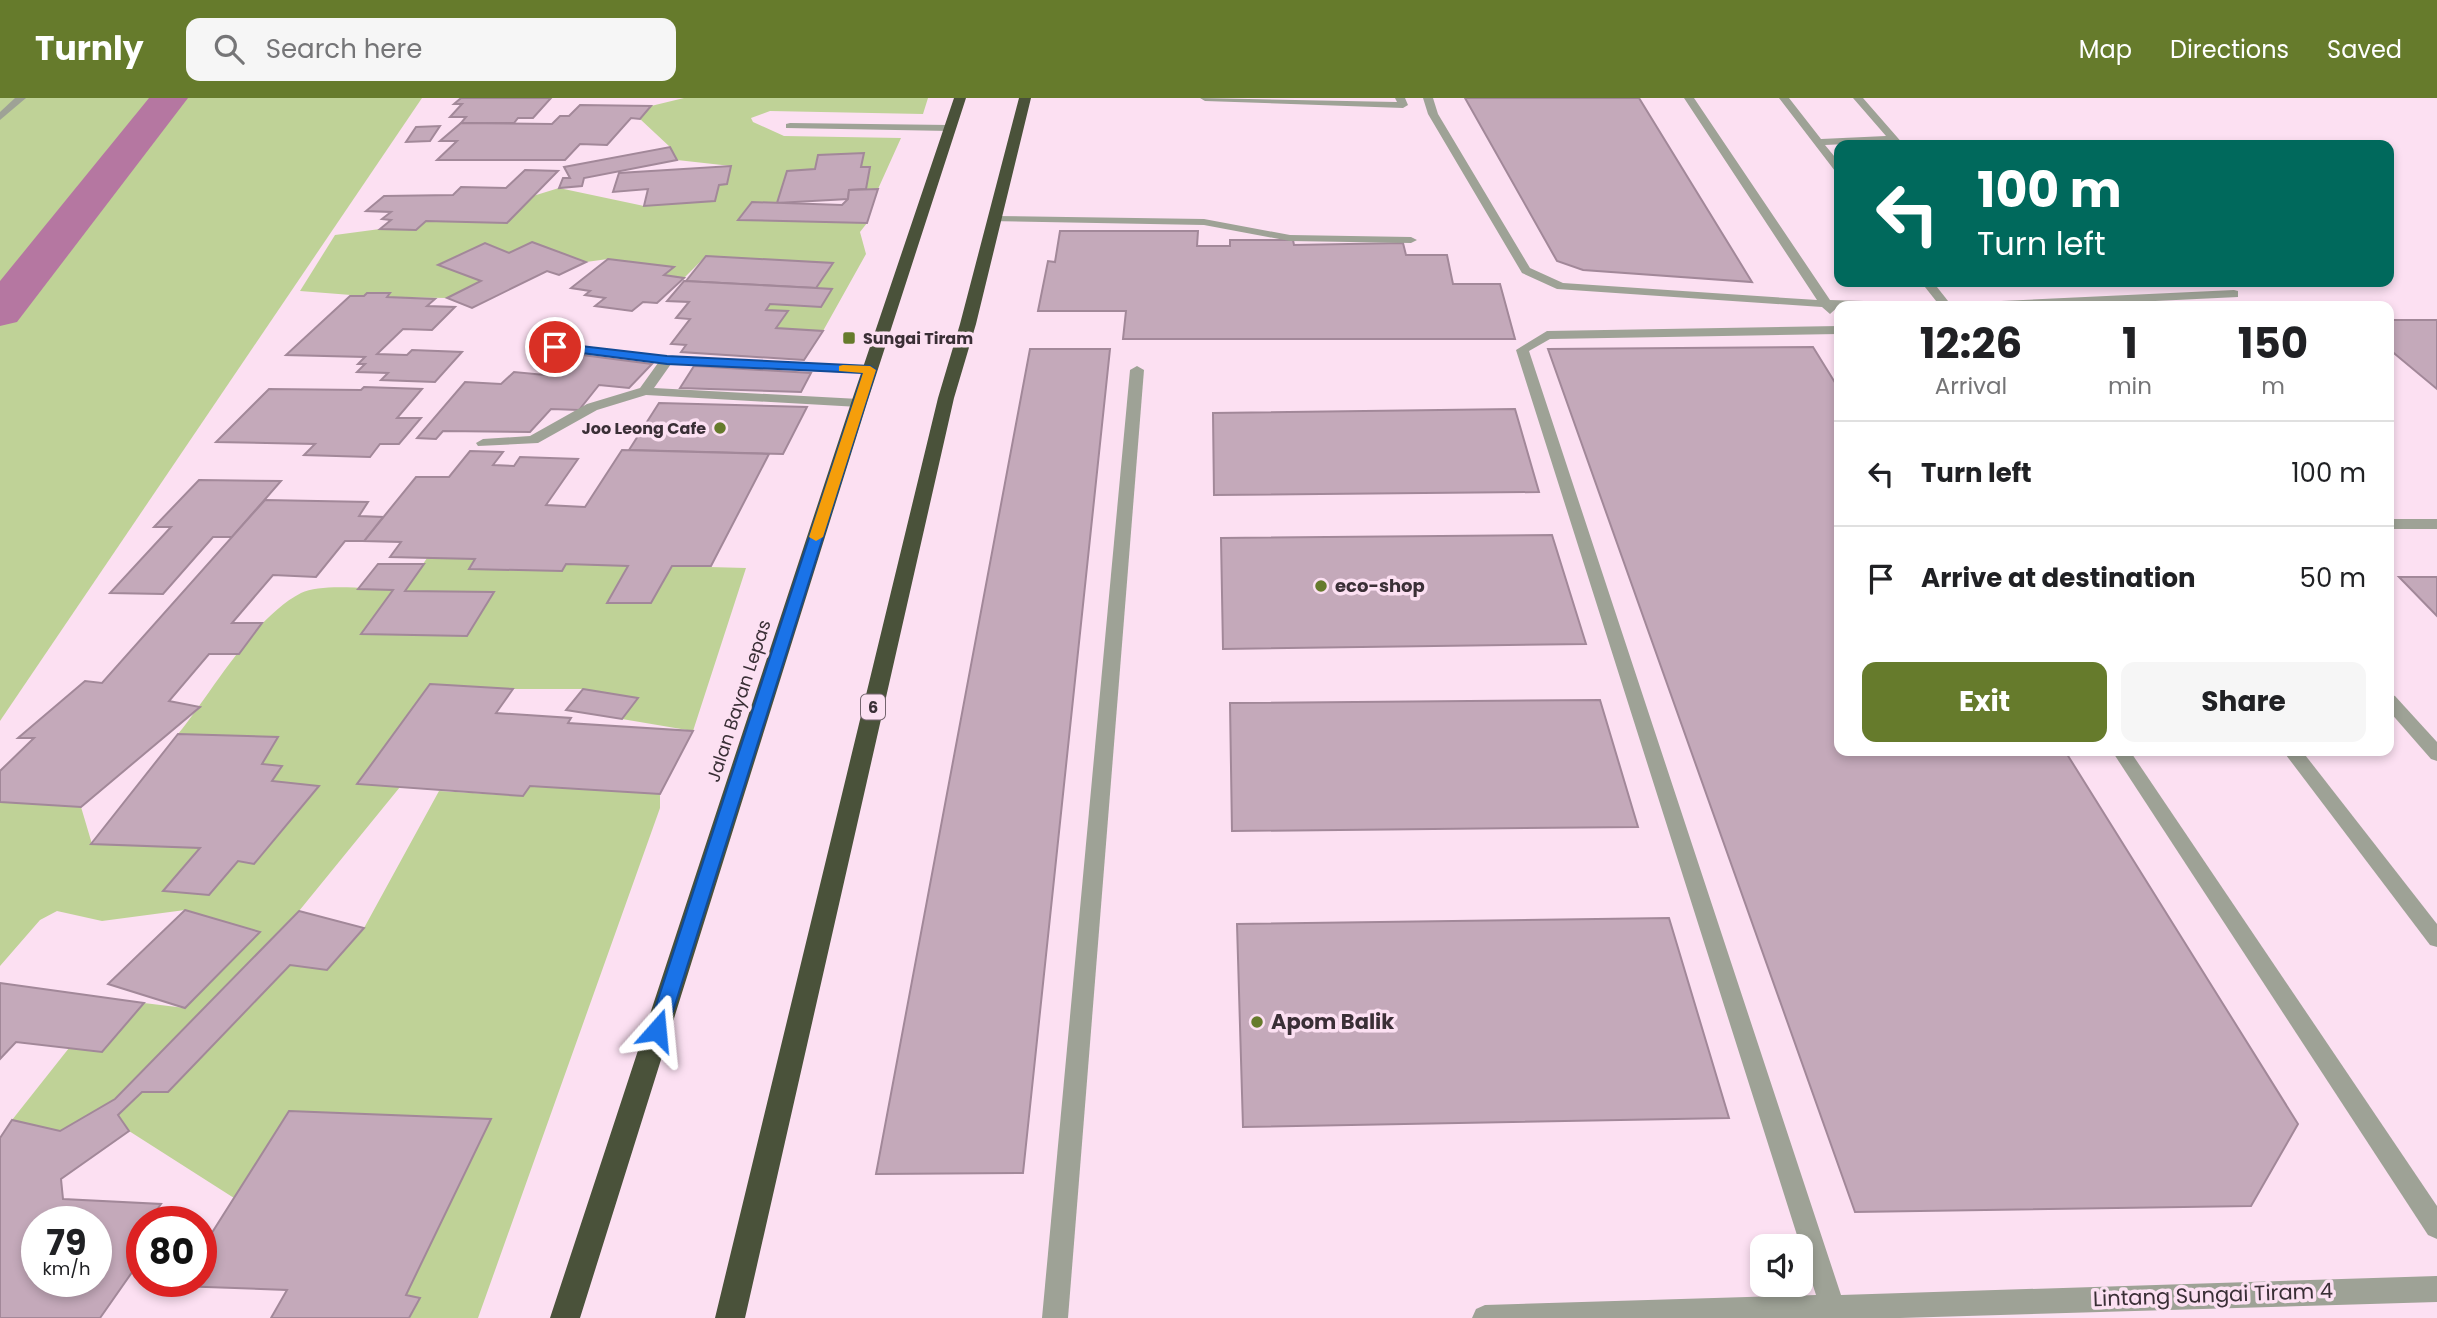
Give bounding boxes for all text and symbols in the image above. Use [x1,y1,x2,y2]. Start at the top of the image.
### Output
search box [186,18,676,81]
text: Turnly [35,25,144,72]
icon: search [210,30,248,68]
text: Search here [266,31,422,67]
text: Map [2079,33,2132,66]
text: Directions [2170,33,2289,66]
text: Saved [2327,33,2402,66]
text: 100 m [1977,156,2122,224]
icon: left [1862,168,1953,259]
text: Turn left [1977,221,2106,266]
text: 12:26 [1920,314,2022,373]
text: 1 [2122,314,2138,373]
text: 150 [2238,314,2308,373]
pin [525,317,585,377]
place label: Sungai Tiram [863,327,973,350]
icon: arrive [536,328,574,366]
marker: Sungai Tiram [841,330,857,346]
text: Arrival [1935,370,2007,402]
text: min [2108,370,2152,402]
text: m [2261,370,2285,402]
place label: Joo Leong Cafe [582,417,706,440]
marker: Joo Leong Cafe [712,420,728,436]
icon: left [1862,455,1900,493]
text: Turn left [1921,455,2032,491]
text: 100 m [2291,455,2366,491]
icon: arrive [1862,560,1900,598]
text: Arrive at destination [1921,560,2196,596]
text: 50 m [2300,560,2366,596]
place label: eco-shop [1335,573,1425,598]
marker: eco-shop [1313,578,1329,594]
street label: Jalan Bayan Lepas [701,617,777,785]
button: Exit [1862,662,2107,742]
button: Share [2121,662,2366,742]
road number: 6 [861,694,885,720]
position arrow [620,993,694,1067]
place label: Apom Balik [1271,1007,1394,1036]
marker: Apom Balik [1249,1014,1265,1030]
speed limit sign: 80 [126,1206,217,1297]
text: 79 [46,1218,87,1267]
map controls [1750,1234,1813,1297]
button: sound [1750,1234,1813,1297]
text: km/h [43,1256,90,1281]
street label: Lintang Sungai Tiram 4 [2092,1276,2333,1313]

